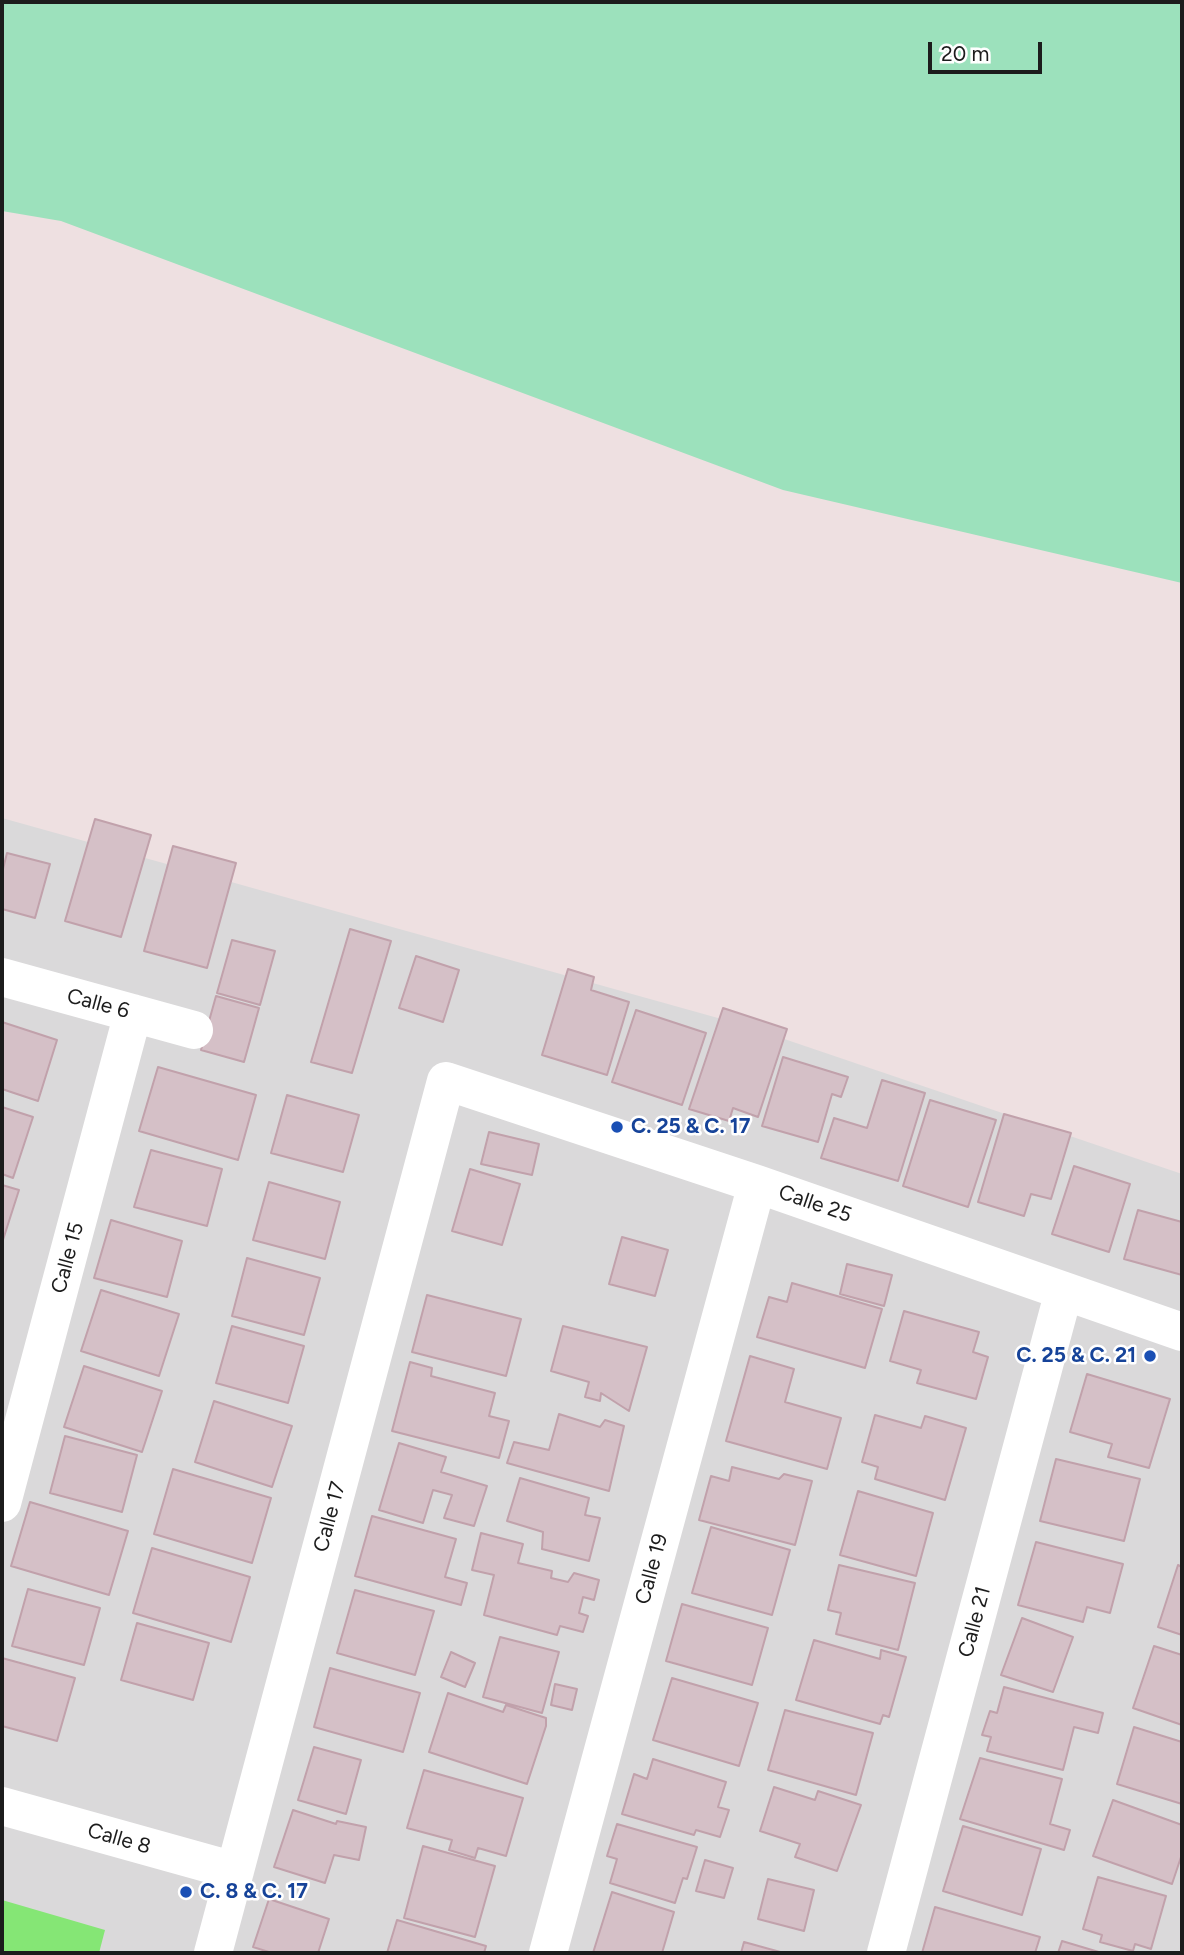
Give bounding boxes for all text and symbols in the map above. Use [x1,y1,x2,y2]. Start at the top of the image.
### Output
scale bar [932,28,1046,72]
text: 20 m [941,41,989,66]
street label: Calle 6 [64,984,132,1024]
place label: C. 25 & C. 17 [631,1114,750,1140]
marker: C. 25 & C. 17 [609,1119,625,1135]
street label: Calle 25 [775,1180,855,1228]
street label: Calle 15 [46,1220,90,1296]
place label: C. 25 & C. 21 [1016,1343,1136,1369]
marker: C. 25 & C. 21 [1142,1348,1158,1364]
street label: Calle 17 [309,1479,351,1555]
street label: Calle 19 [630,1531,674,1607]
street label: Calle 21 [953,1584,997,1660]
street label: Calle 8 [84,1818,154,1860]
place label: C. 8 & C. 17 [200,1879,308,1905]
marker: C. 8 & C. 17 [178,1884,194,1900]

